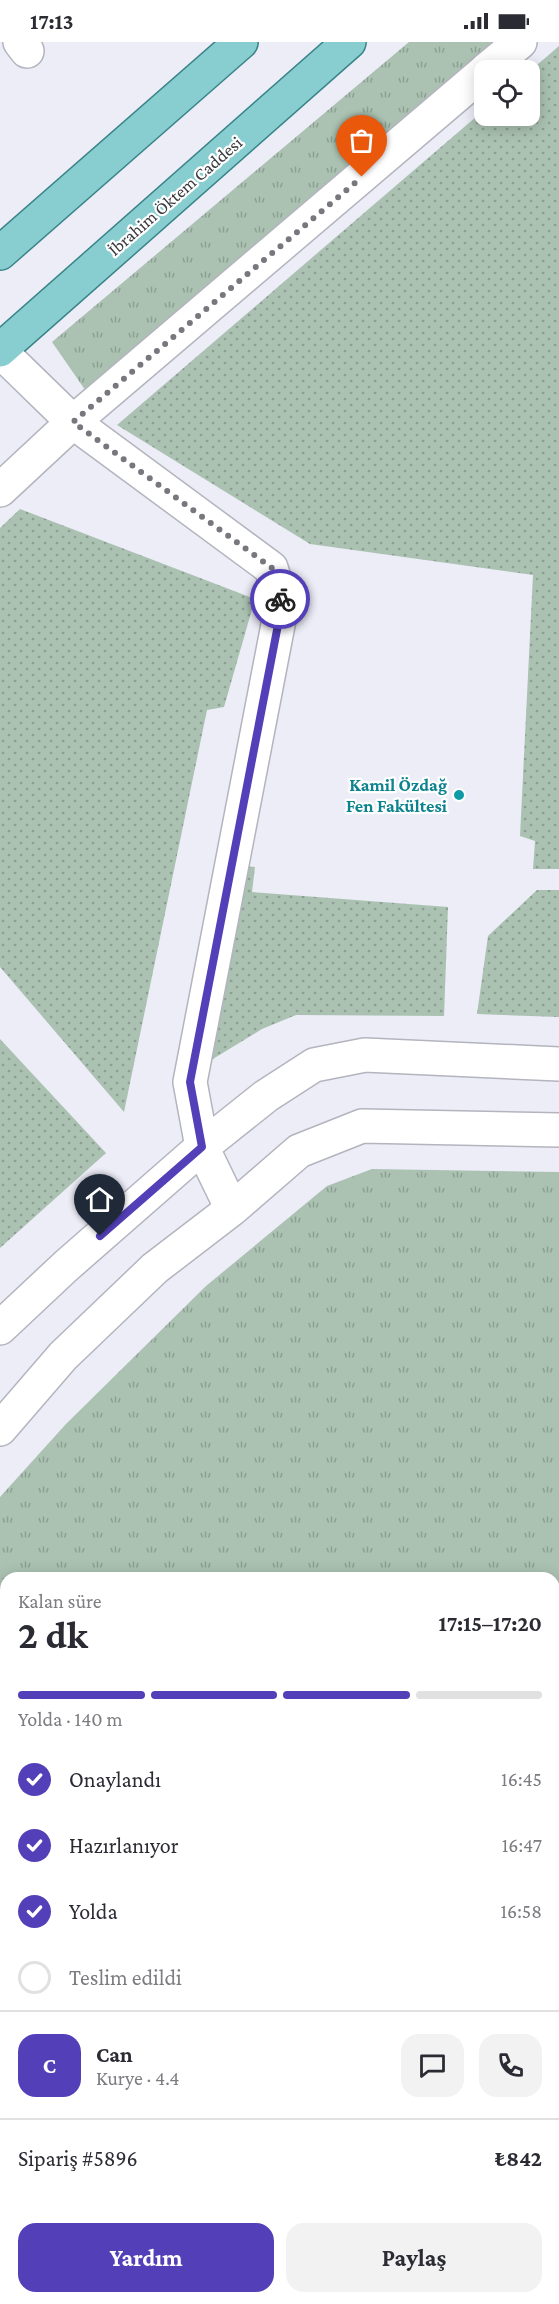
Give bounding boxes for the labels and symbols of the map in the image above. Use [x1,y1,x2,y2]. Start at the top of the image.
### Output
pin [336,115,387,177]
street label: İbrahim Öktem Caddesi [104,132,246,260]
courier [250,569,310,629]
place label: Kamil Özdağ Fen Fakültesi [346,775,448,816]
marker: Kamil Özdağ Fen Fakültesi [452,788,466,802]
pin [74,1174,125,1236]

